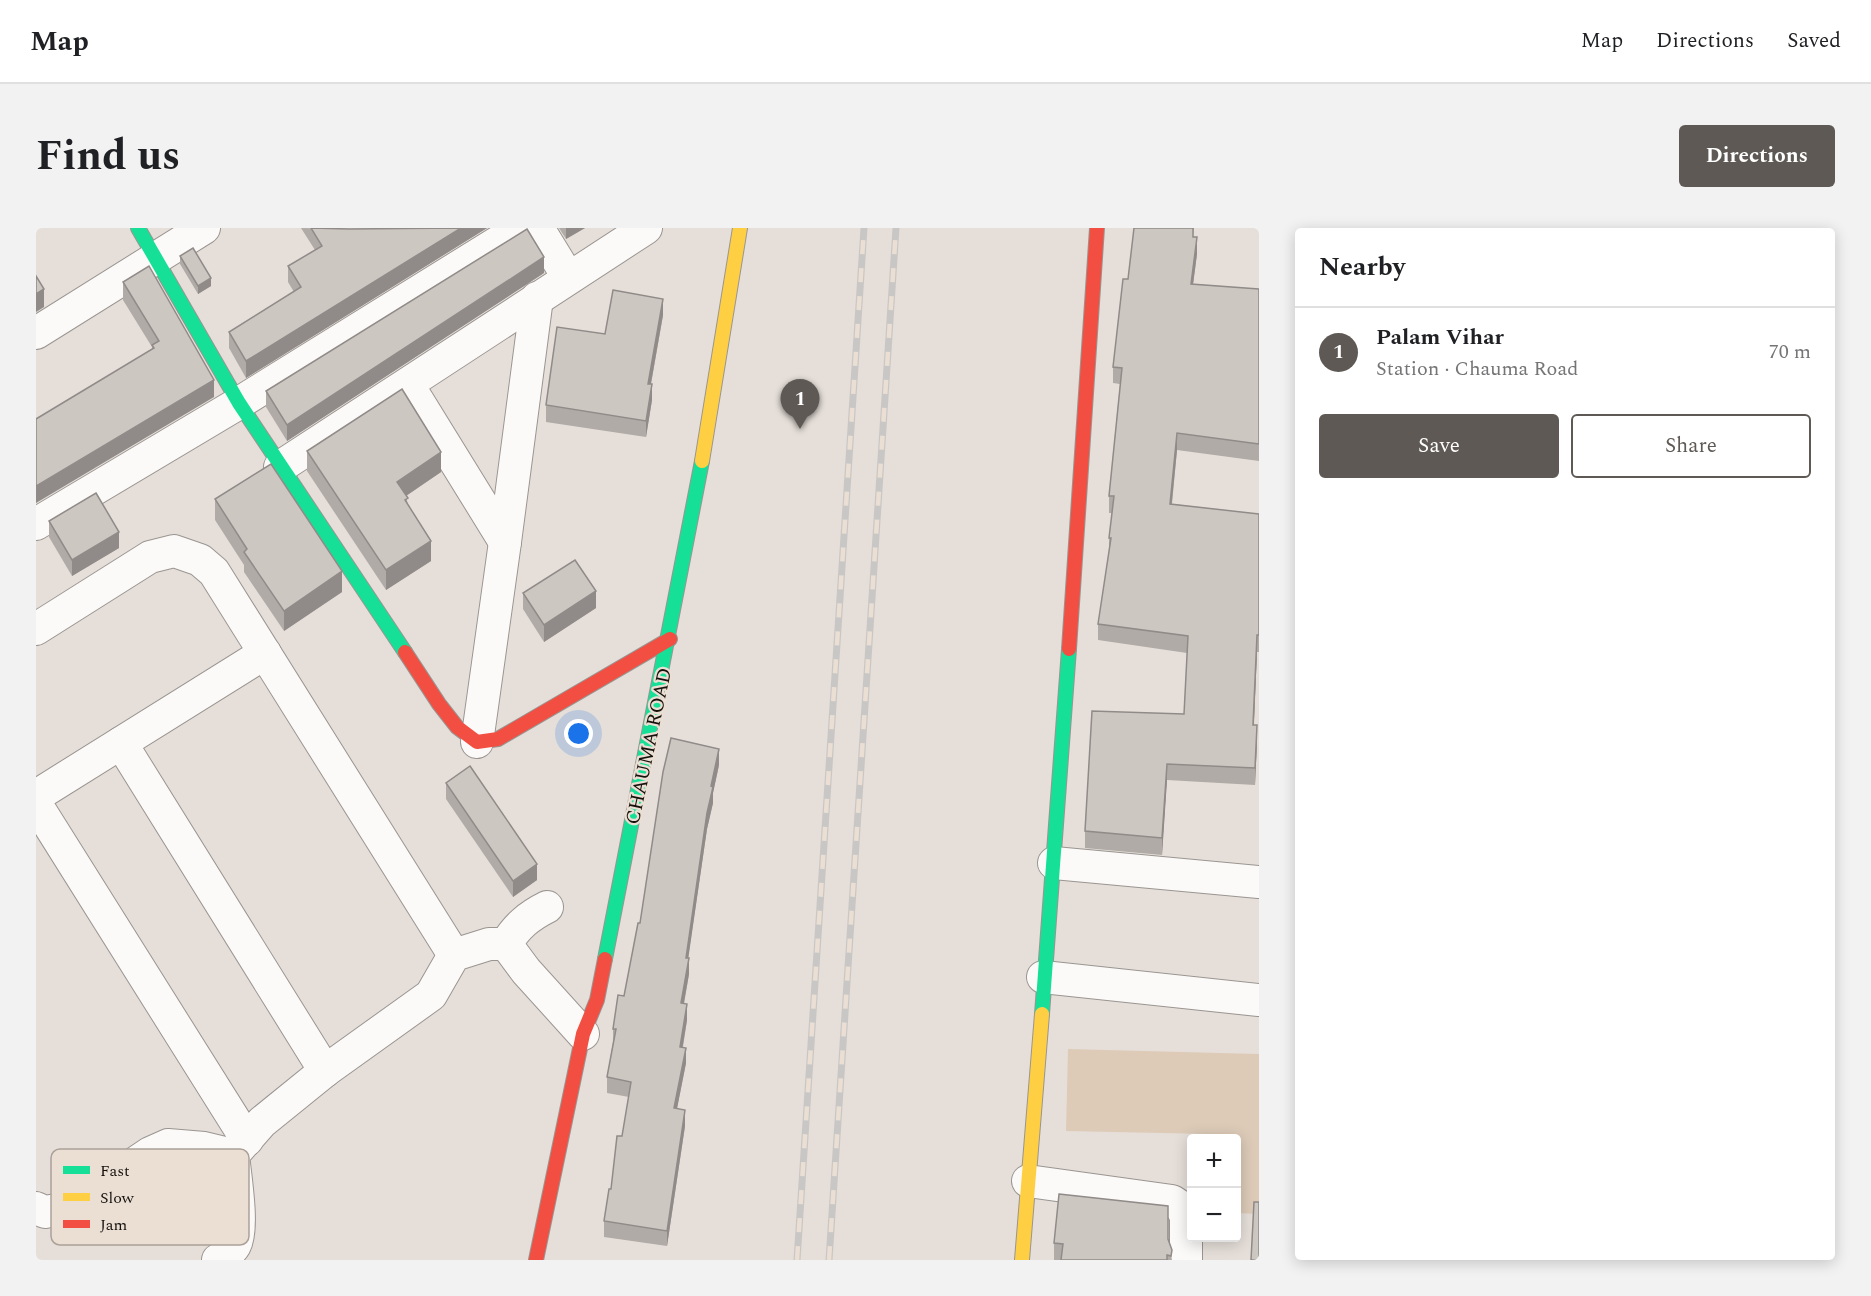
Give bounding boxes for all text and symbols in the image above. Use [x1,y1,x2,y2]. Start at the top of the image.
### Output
text: Map [30,20,89,63]
text: Map [1581,25,1623,57]
text: Directions [1656,25,1754,57]
text: Saved [1787,25,1841,57]
text: Find us [36,125,180,188]
button: Directions [1679,125,1835,187]
text: Nearby [1319,247,1405,287]
text: Palam Vihar [1376,321,1504,354]
text: 1 [1333,337,1344,367]
text: 70 m [1769,337,1811,367]
text: Station · Chauma Road [1376,354,1578,384]
pin: 1 [780,380,819,429]
button: Save [1319,414,1559,478]
button: Share [1571,414,1811,478]
street label: CHAUMA ROAD [618,665,680,827]
your location [564,719,593,748]
map controls [1187,1134,1241,1242]
button: + [1187,1134,1241,1188]
legend [51,1149,249,1245]
text: Fast [100,1159,130,1183]
text: Slow [100,1186,135,1210]
button: − [1187,1188,1241,1242]
text: Jam [100,1213,128,1237]

